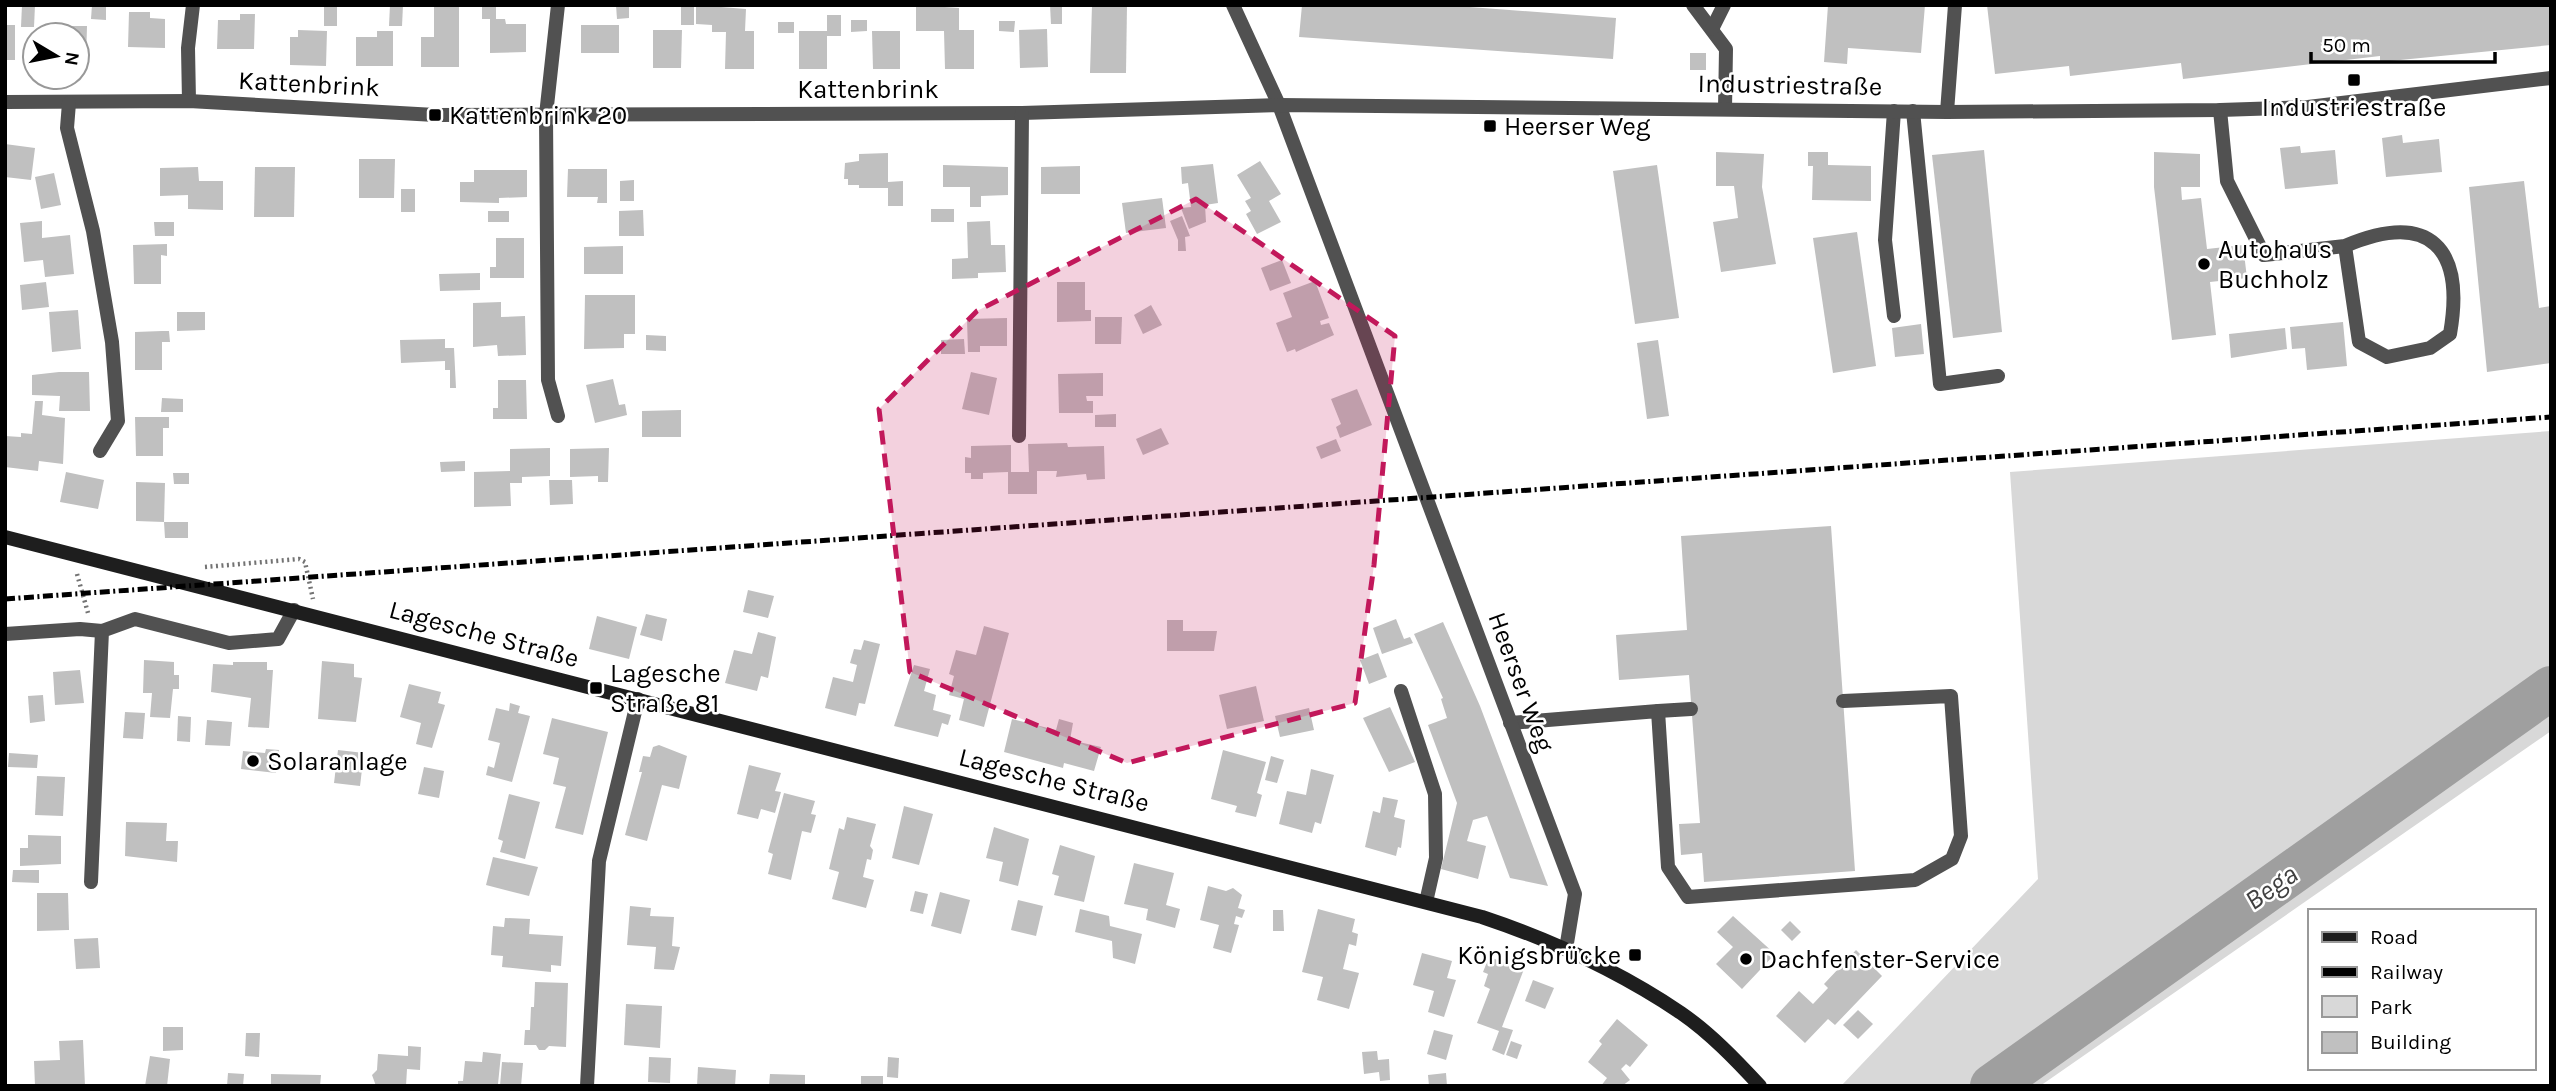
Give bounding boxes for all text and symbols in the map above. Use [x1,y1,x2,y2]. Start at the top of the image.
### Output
north arrow [21,21,91,91]
scale bar [2311,21,2495,65]
text: 50 m [2322,33,2371,57]
text: N [60,50,84,67]
street label: Kattenbrink [237,65,381,103]
street label: Industriestraße [1697,68,1883,102]
marker: Industriestraße [2346,72,2362,88]
street label: Kattenbrink [797,74,939,105]
place label: Industriestraße [2262,92,2446,123]
place label: Kattenbrink 20 [449,100,627,131]
marker: Kattenbrink 20 [427,107,443,123]
place label: Heerser Weg [1504,111,1651,142]
marker: Heerser Weg [1482,118,1498,134]
place label: Autohaus Buchholz [2218,234,2332,295]
marker: Autohaus Buchholz [2196,256,2212,272]
street label: Lagesche Straße [386,594,582,674]
street label: Heerser Weg [1481,608,1561,756]
place label: Lagesche Straße 81 [610,658,721,719]
marker: Lagesche Straße 81 [588,680,604,696]
street label: Lagesche Straße [955,741,1153,819]
place label: Solaranlage [267,746,408,777]
marker: Solaranlage [245,753,261,769]
water label: Bega [2238,857,2304,917]
legend [2308,909,2535,1070]
text: Road [2370,925,2418,949]
place label: Königsbrücke [1457,940,1621,971]
place label: Dachfenster-Service [1760,944,2000,975]
marker: Königsbrücke [1627,947,1643,963]
marker: Dachfenster-Service [1738,951,1754,967]
text: Railway [2370,960,2443,984]
text: Park [2370,995,2413,1019]
text: Building [2370,1030,2451,1054]

